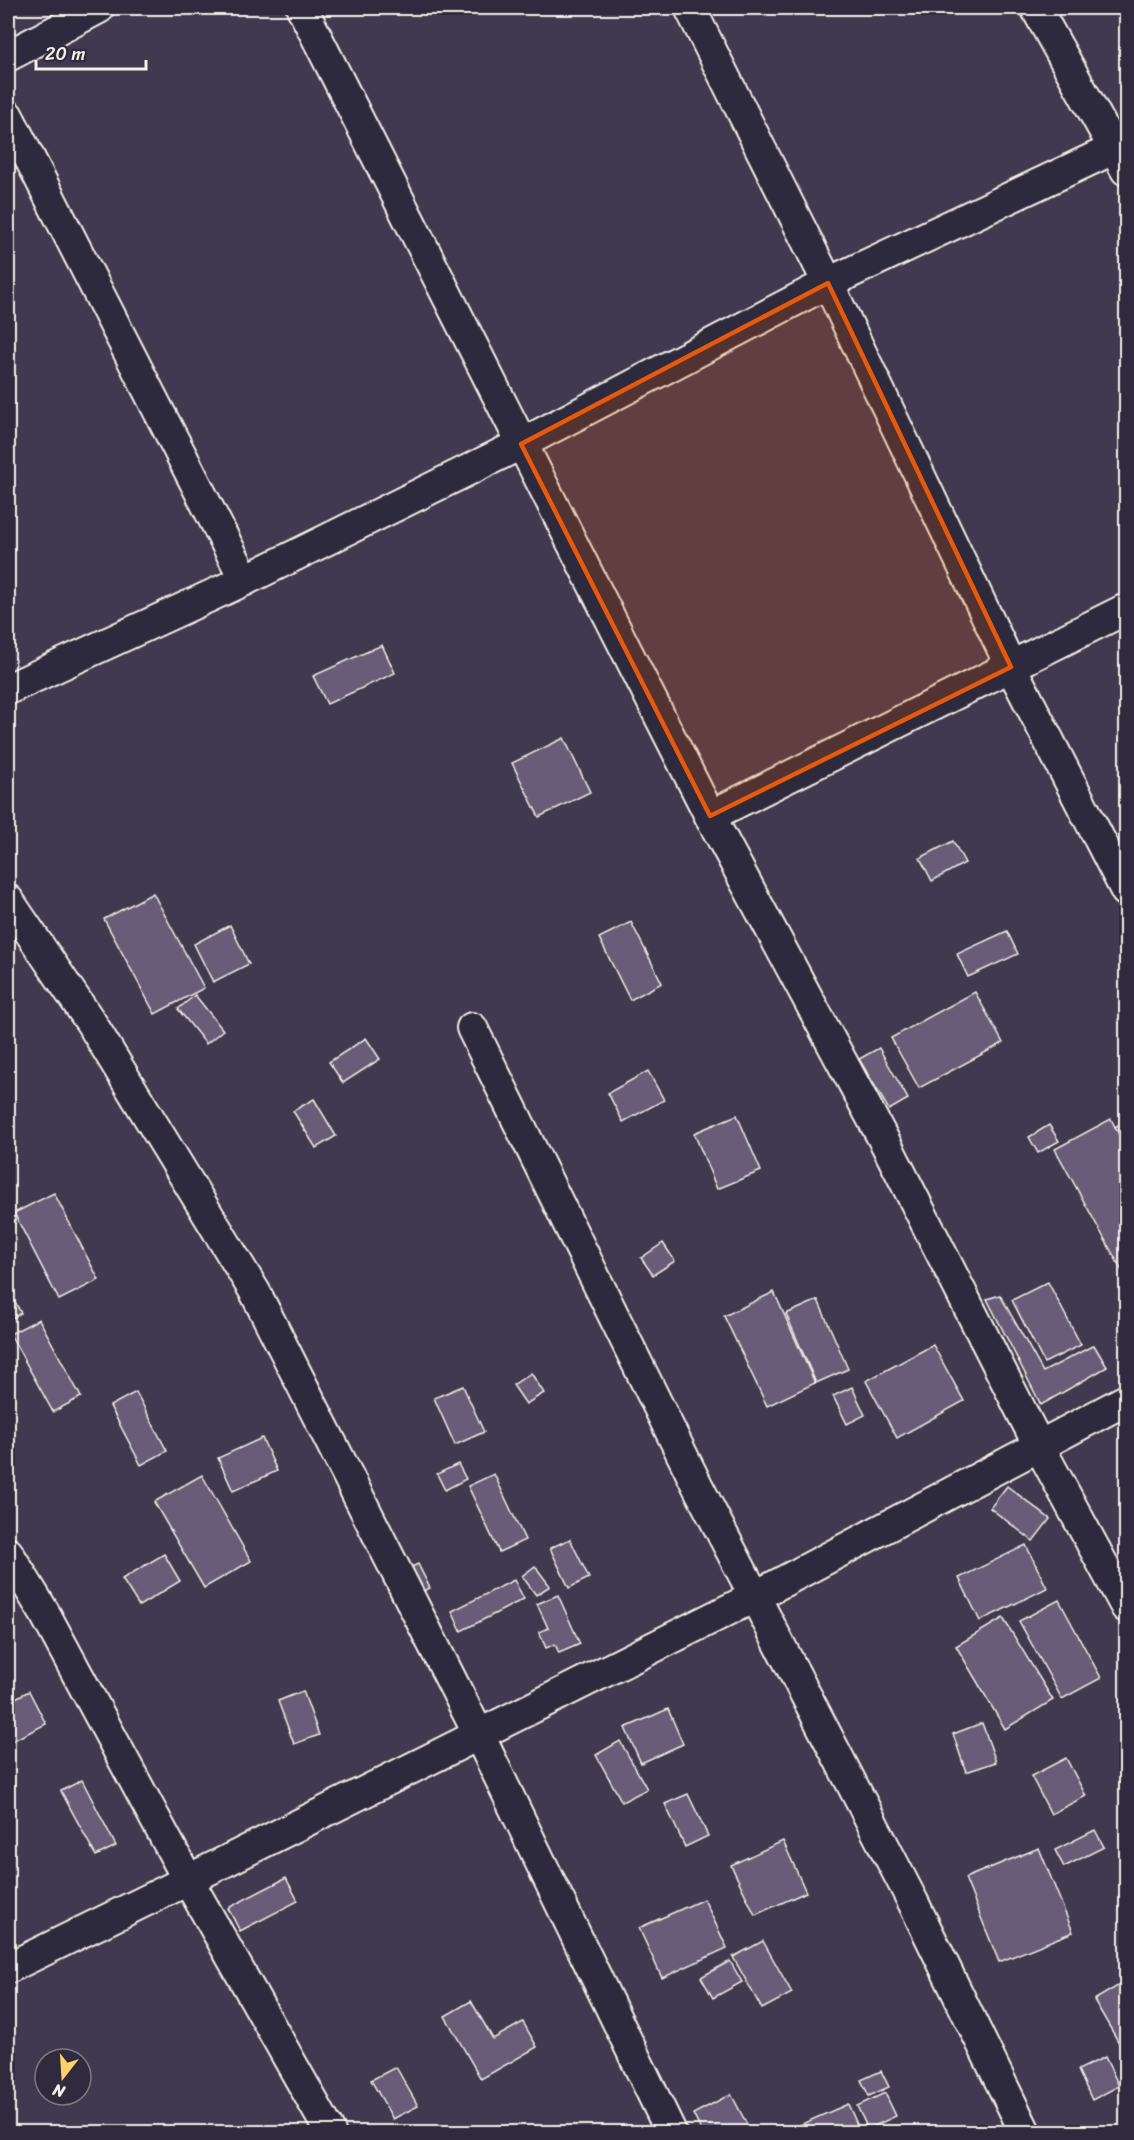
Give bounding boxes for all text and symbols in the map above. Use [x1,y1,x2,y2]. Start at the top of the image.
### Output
scale bar [36,33,146,71]
text: 20 m [45,38,85,70]
north arrow [33,2047,93,2107]
text: N [48,2075,69,2107]

